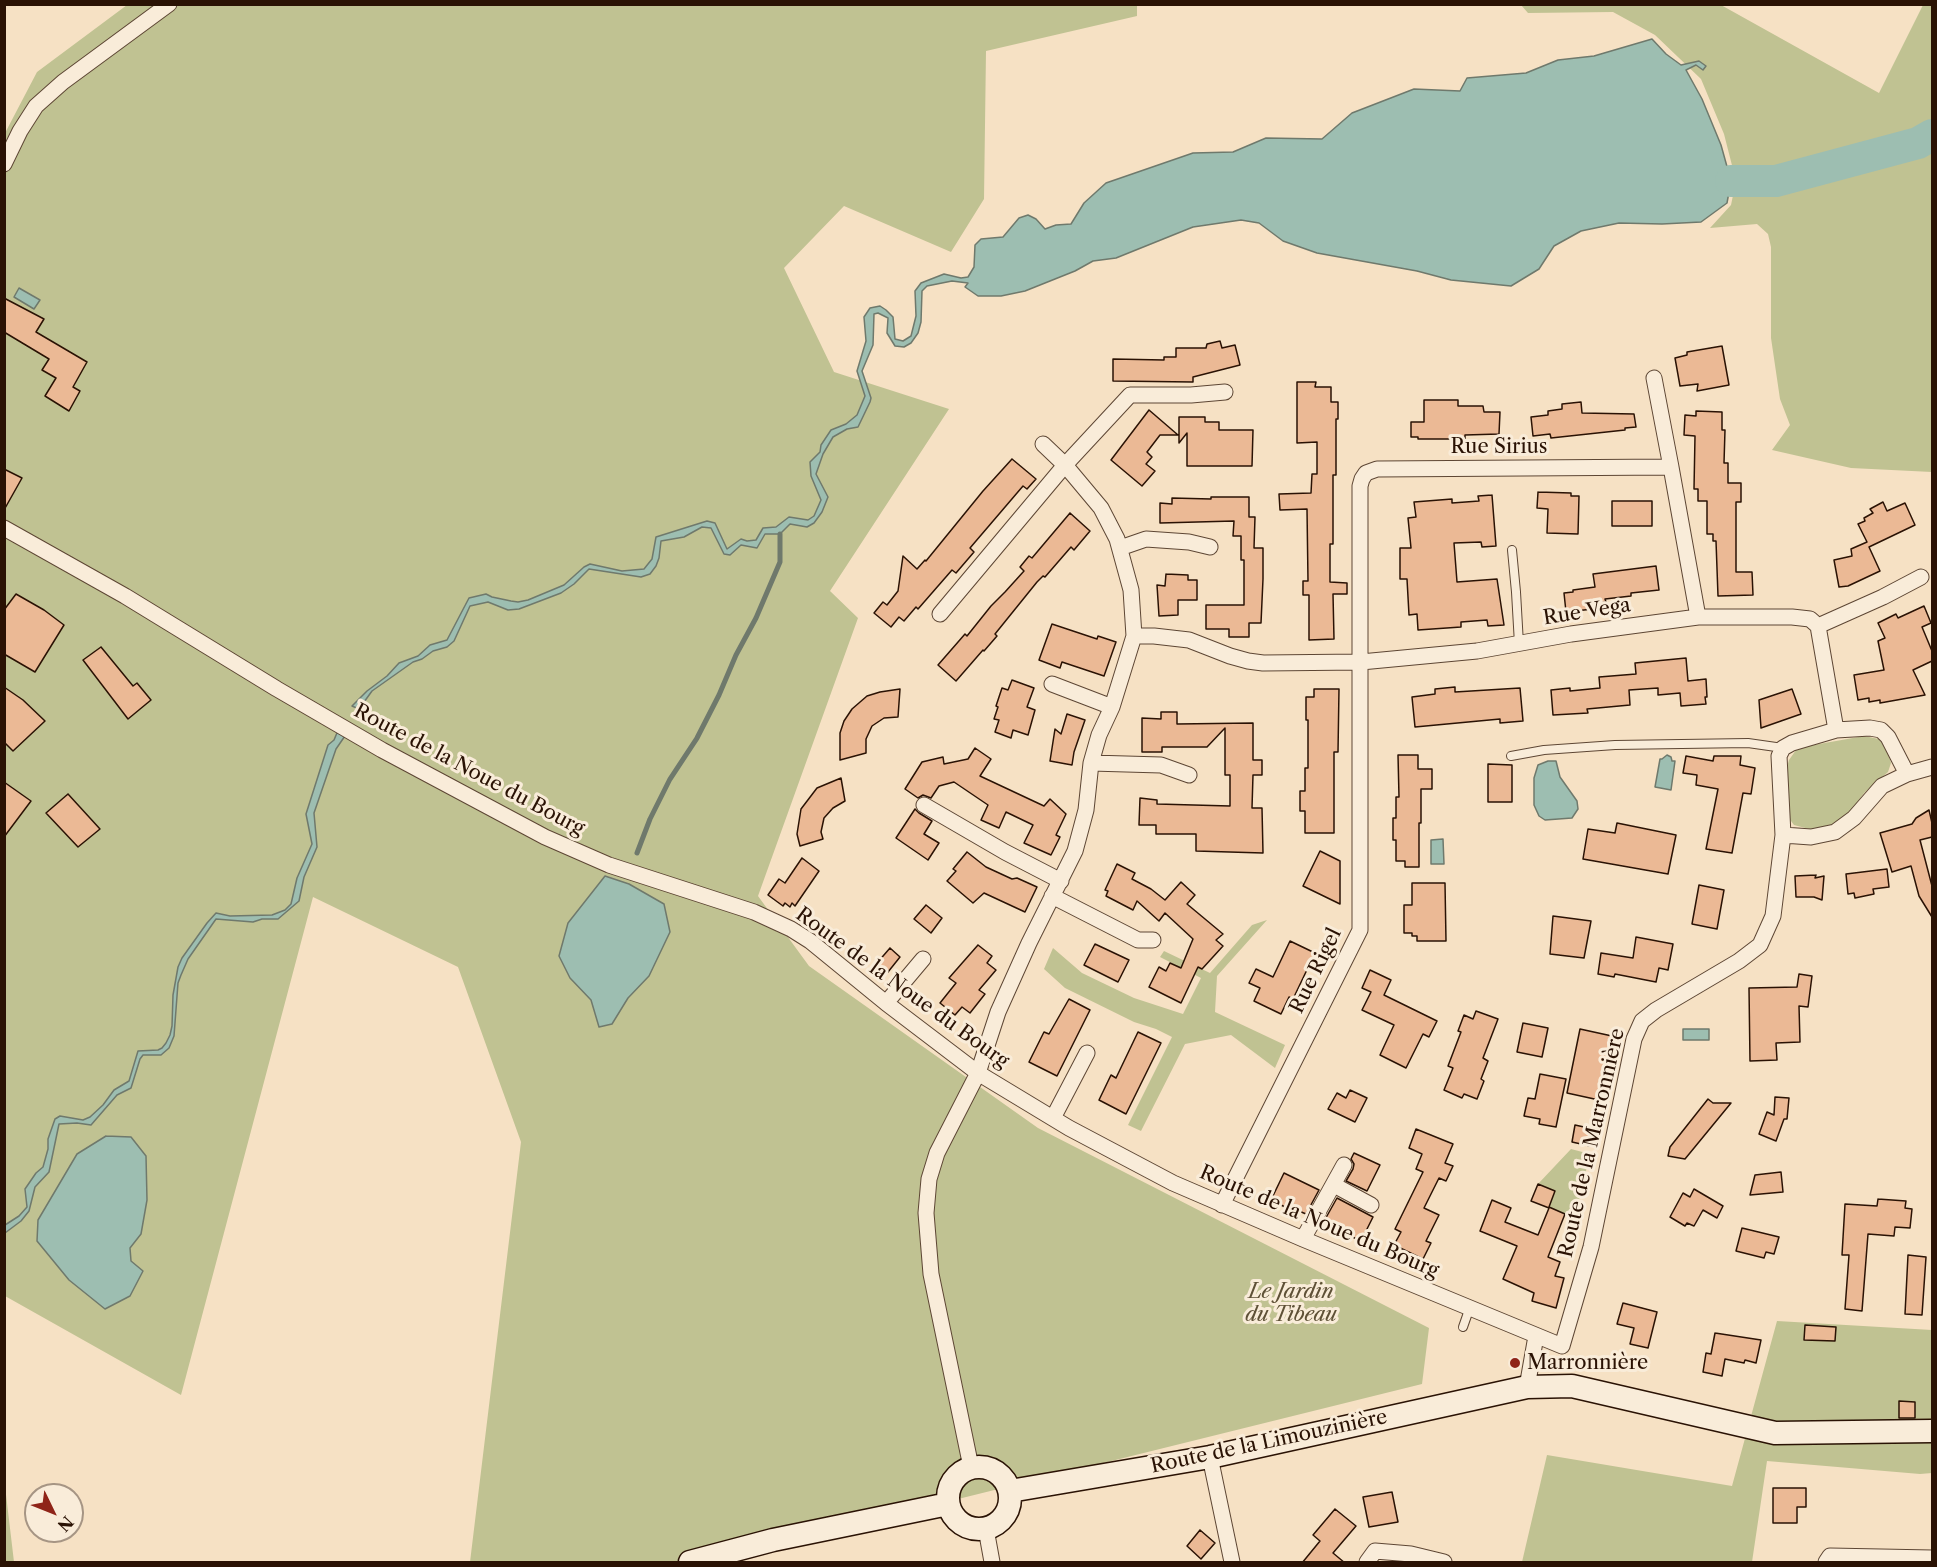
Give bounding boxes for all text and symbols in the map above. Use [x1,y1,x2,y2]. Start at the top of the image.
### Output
street label: Rue Sirius [1450,435,1548,459]
street label: Rue Vega [1541,593,1633,631]
street label: Route de la Noue du Bourg [350,699,588,841]
street label: Route de la Noue du Bourg [791,903,1013,1073]
street label: Rue Rigel [1285,924,1347,1018]
street label: Route de la Marronnière [1554,1026,1630,1260]
street label: Route de la Noue du Bourg [1196,1161,1442,1283]
park label: Le Jardin du Tibeau [1245,1280,1337,1327]
place label: Marronnière [1527,1351,1648,1375]
marker: Marronnière [1508,1356,1522,1370]
street label: Route de la Limouzinière [1149,1405,1389,1479]
north arrow [24,1483,84,1543]
text: N [54,1512,78,1536]

